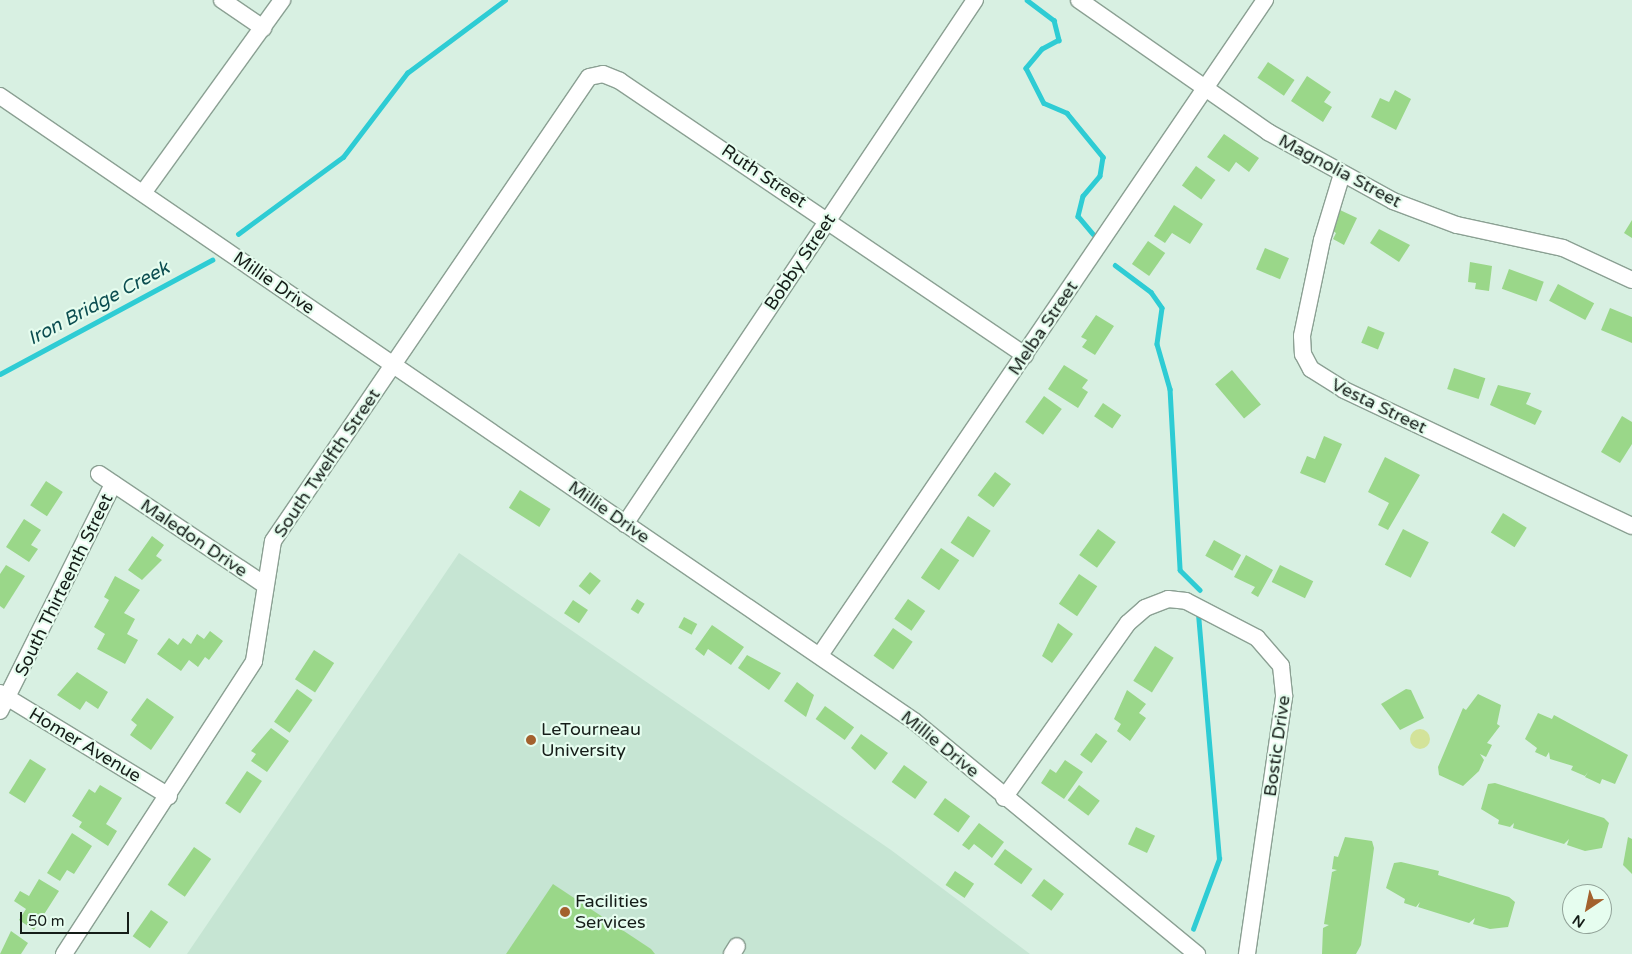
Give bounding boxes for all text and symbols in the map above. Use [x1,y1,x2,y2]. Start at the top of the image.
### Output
street label: Magnolia Street [1275,130,1405,212]
street label: Ruth Street [717,140,811,212]
street label: Bobby Street [760,210,840,314]
street label: Millie Drive [229,247,319,319]
water label: Iron Bridge Creek [24,257,174,351]
street label: Melba Street [1003,277,1083,379]
street label: Vesta Street [1328,374,1430,438]
street label: South Twelfth Street [269,385,385,541]
street label: Millie Drive [564,476,654,548]
street label: South Thirteenth Street [10,490,118,680]
street label: Maledon Drive [136,494,252,582]
street label: Bostic Drive [1259,694,1295,798]
street label: Homer Avenue [25,703,145,787]
street label: Millie Drive [897,706,983,782]
place label: LeTourneau University [541,719,641,762]
marker: LeTourneau University [525,734,537,746]
north arrow [1562,884,1612,934]
place label: Facilities Services [575,891,648,934]
scale bar [22,902,131,934]
marker: Facilities Services [559,906,571,918]
text: N [1569,911,1588,931]
text: 50 m [28,912,65,930]

